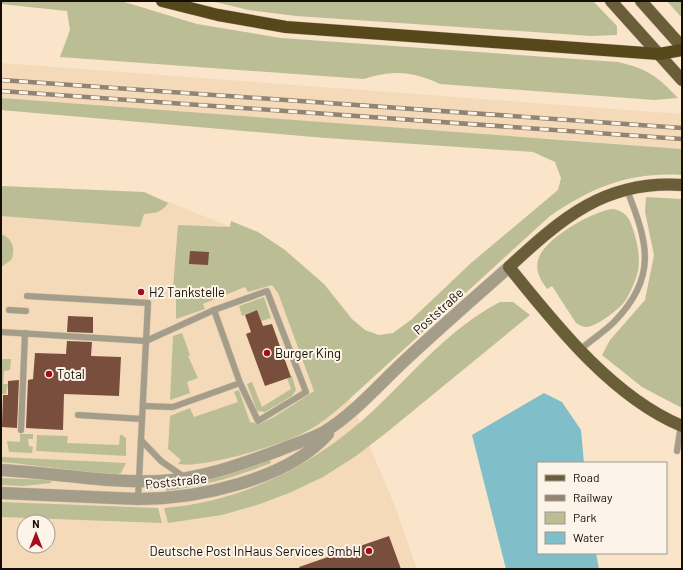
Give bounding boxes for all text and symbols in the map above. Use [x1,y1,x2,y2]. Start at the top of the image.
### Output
place label: H2 Tankstelle [149,284,225,300]
street label: Poststraße [410,284,466,338]
marker: H2 Tankstelle [136,287,146,297]
place label: Burger King [275,345,341,361]
marker: Burger King [262,348,272,358]
place label: Total [57,366,85,382]
marker: Total [44,369,54,379]
legend [537,462,667,554]
street label: Poststraße [144,470,208,492]
text: Road [573,470,600,484]
text: Railway [573,490,613,504]
text: Park [573,510,597,524]
north arrow [16,514,56,554]
text: N [32,517,40,530]
text: Water [573,530,605,544]
place label: Deutsche Post InHaus Services GmbH [150,543,361,559]
marker: Deutsche Post InHaus Services GmbH [364,546,374,556]

